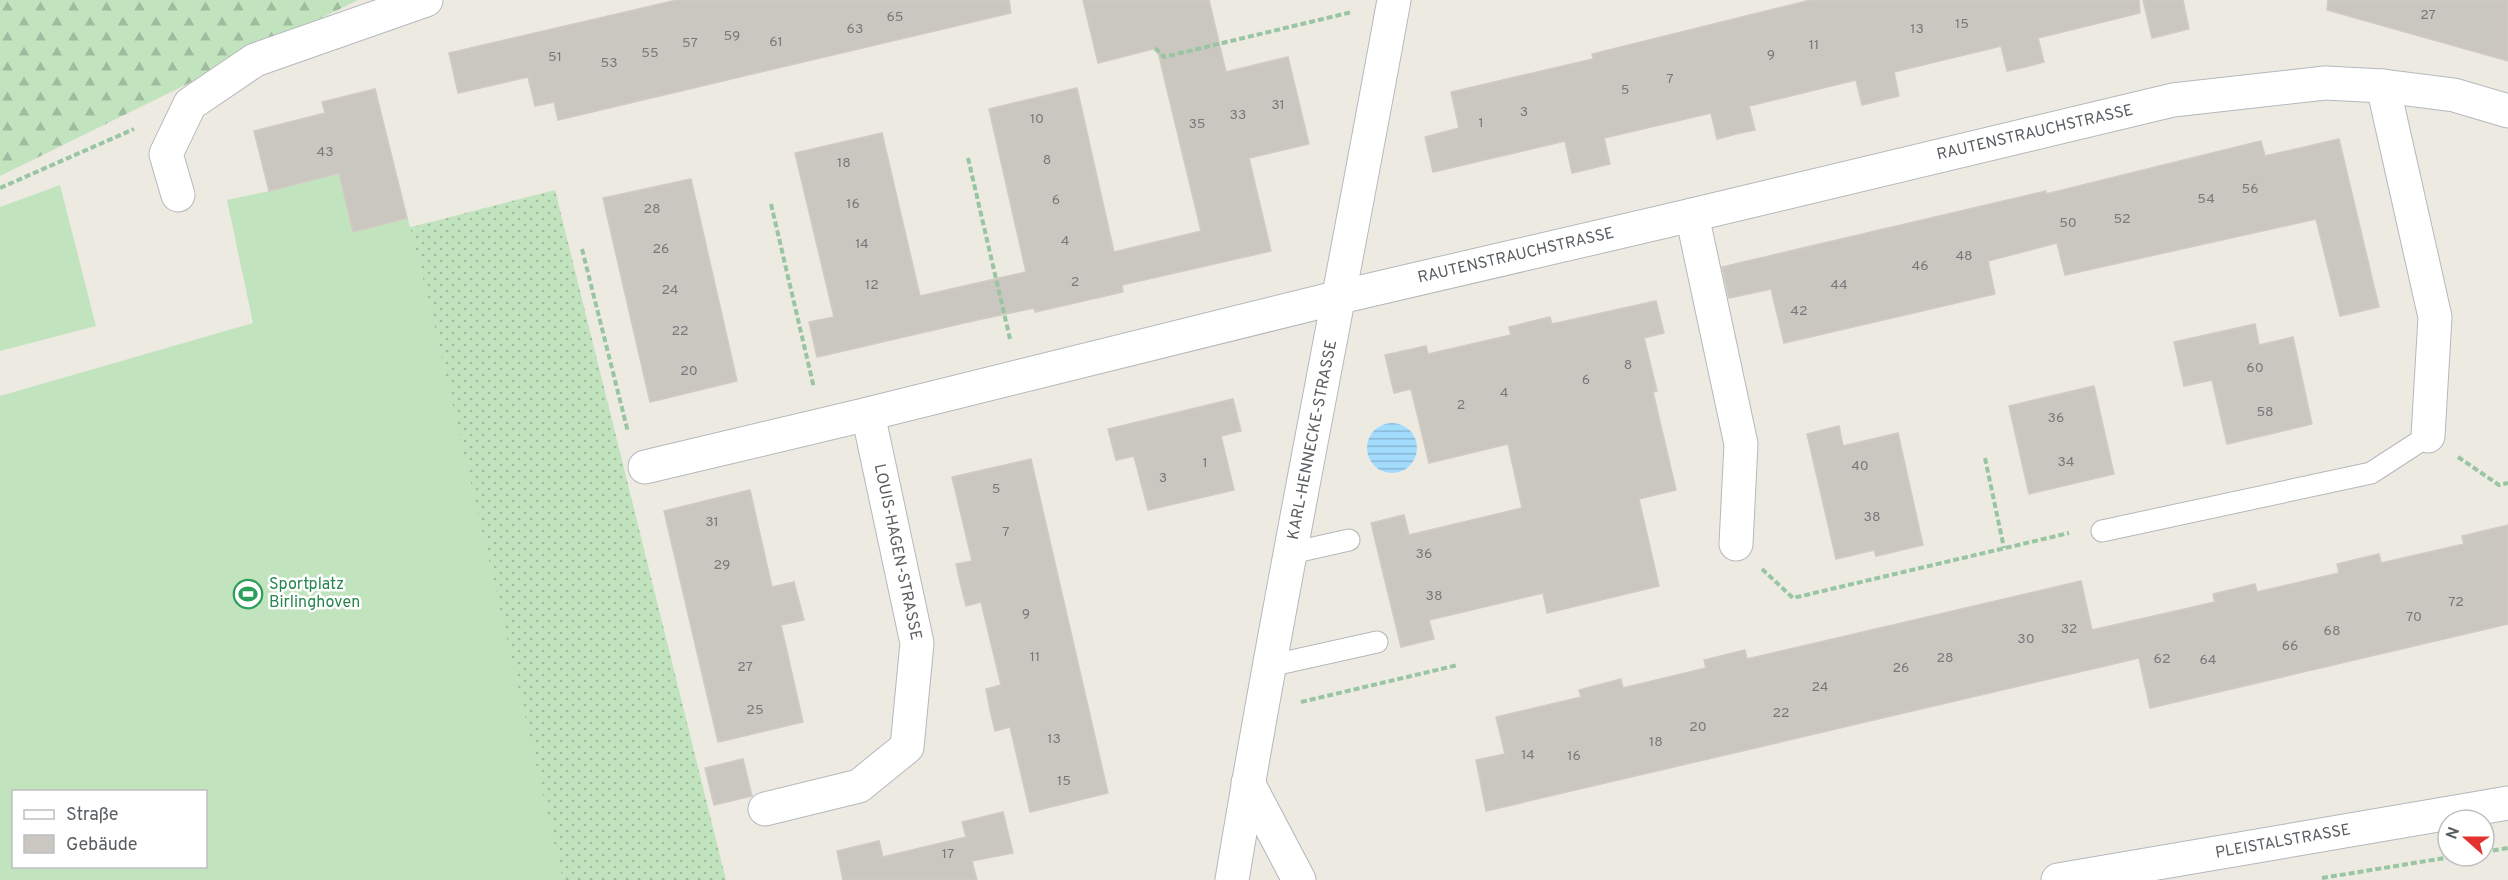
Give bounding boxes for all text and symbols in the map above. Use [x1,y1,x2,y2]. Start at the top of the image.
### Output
house number: 27 [2420,7,2436,24]
house number: 65 [886,9,904,26]
house number: 15 [1955,16,1969,33]
house number: 63 [847,21,863,38]
house number: 13 [1910,21,1924,38]
house number: 59 [724,28,740,45]
house number: 61 [769,34,783,51]
house number: 57 [682,35,698,52]
house number: 11 [1809,37,1819,54]
house number: 55 [641,45,659,62]
house number: 9 [1767,47,1775,64]
house number: 51 [548,49,562,66]
house number: 53 [600,55,618,72]
house number: 7 [1666,71,1674,88]
house number: 5 [1621,82,1629,99]
house number: 31 [1271,97,1285,114]
street label: RAUTENSTRAUCHSTRASSE [1935,101,2135,165]
house number: 3 [1520,104,1528,121]
house number: 33 [1230,107,1246,124]
house number: 10 [1030,111,1044,128]
house number: 1 [1478,115,1484,132]
house number: 35 [1188,116,1206,133]
house number: 43 [316,144,334,161]
house number: 8 [1043,152,1051,169]
house number: 18 [837,155,851,172]
house number: 56 [2241,181,2259,198]
house number: 54 [2197,191,2215,208]
house number: 6 [1052,192,1060,209]
house number: 16 [846,196,860,213]
house number: 28 [643,201,661,218]
house number: 52 [2113,211,2131,228]
house number: 50 [2059,215,2077,232]
street label: RAUTENSTRAUCHSTRASSE [1416,224,1616,288]
house number: 4 [1061,233,1069,250]
house number: 14 [855,236,869,253]
house number: 26 [653,241,669,258]
house number: 48 [1955,248,1973,265]
house number: 46 [1911,258,1929,275]
house number: 2 [1071,274,1079,291]
house number: 12 [865,277,879,294]
house number: 44 [1830,277,1848,294]
house number: 24 [661,282,679,299]
house number: 42 [1790,303,1808,320]
house number: 22 [671,323,689,340]
street label: KARL-HENNECKE-STRASSE [1284,338,1342,542]
house number: 8 [1624,357,1632,374]
house number: 60 [2246,360,2264,377]
house number: 20 [680,363,698,380]
house number: 6 [1582,372,1590,389]
house number: 4 [1500,385,1508,402]
house number: 2 [1457,397,1465,414]
house number: 58 [2256,404,2274,421]
house number: 36 [2048,410,2064,427]
house number: 34 [2057,454,2075,471]
house number: 1 [1202,455,1208,472]
house number: 40 [1851,458,1869,475]
street label: LOUIS-HAGEN-STRASSE [869,462,925,642]
house number: 3 [1159,470,1167,487]
house number: 5 [992,481,1000,498]
house number: 38 [1864,509,1880,526]
house number: 31 [705,514,719,531]
house number: 7 [1002,524,1010,541]
house number: 36 [1416,546,1432,563]
house number: 29 [714,557,730,574]
place label: Sportplatz Birlinghoven [269,575,360,613]
sports icon: Sportplatz Birlinghoven [232,578,264,610]
house number: 38 [1426,588,1442,605]
house number: 72 [2448,594,2464,611]
house number: 9 [1022,606,1030,623]
house number: 70 [2406,609,2422,626]
house number: 32 [2061,621,2077,638]
house number: 68 [2324,623,2340,640]
house number: 30 [2017,631,2035,648]
house number: 66 [2282,638,2298,655]
house number: 11 [1030,649,1040,666]
house number: 28 [1936,650,1954,667]
house number: 62 [2154,651,2170,668]
house number: 64 [2199,652,2217,669]
house number: 27 [737,659,753,676]
house number: 26 [1893,660,1909,677]
house number: 24 [1811,679,1829,696]
house number: 25 [746,702,764,719]
house number: 22 [1772,705,1790,722]
house number: 20 [1689,719,1707,736]
house number: 13 [1047,731,1061,748]
house number: 18 [1649,734,1663,751]
house number: 14 [1521,747,1535,764]
house number: 16 [1567,748,1581,765]
house number: 15 [1057,773,1071,790]
legend [12,790,207,868]
text: Straße [66,804,118,827]
north arrow [2436,808,2496,868]
street label: PLEISTALSTRASSE [2214,820,2352,864]
text: N [2442,824,2465,842]
text: Gebäude [66,834,138,857]
house number: 17 [942,846,954,863]

